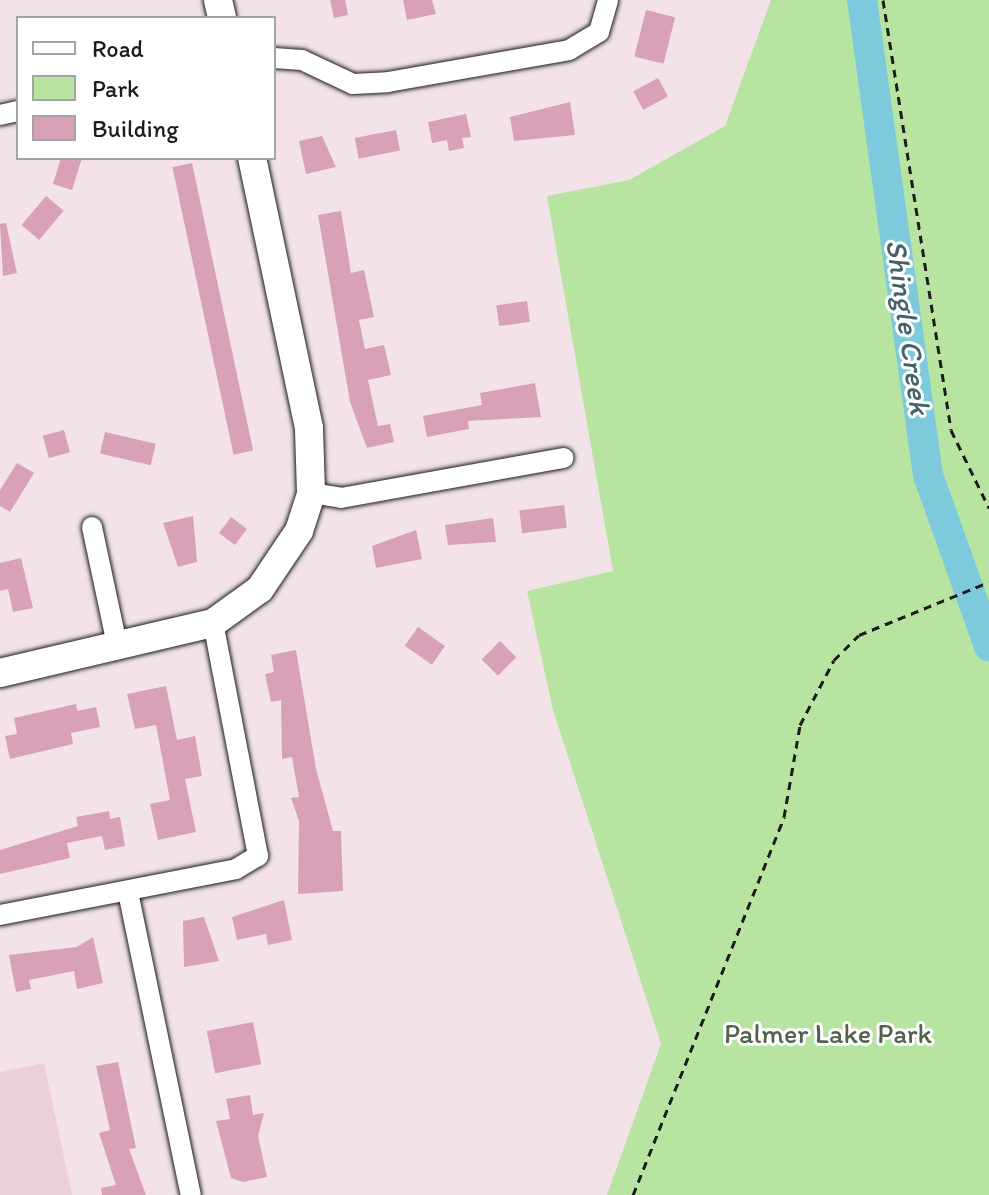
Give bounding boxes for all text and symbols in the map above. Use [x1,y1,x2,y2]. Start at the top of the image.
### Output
legend [16,16,276,160]
text: Road [92,34,144,63]
text: Park [92,74,139,103]
text: Building [92,114,179,143]
water label: Shingle Creek [878,237,938,417]
park label: Palmer Lake Park [724,1016,932,1050]

